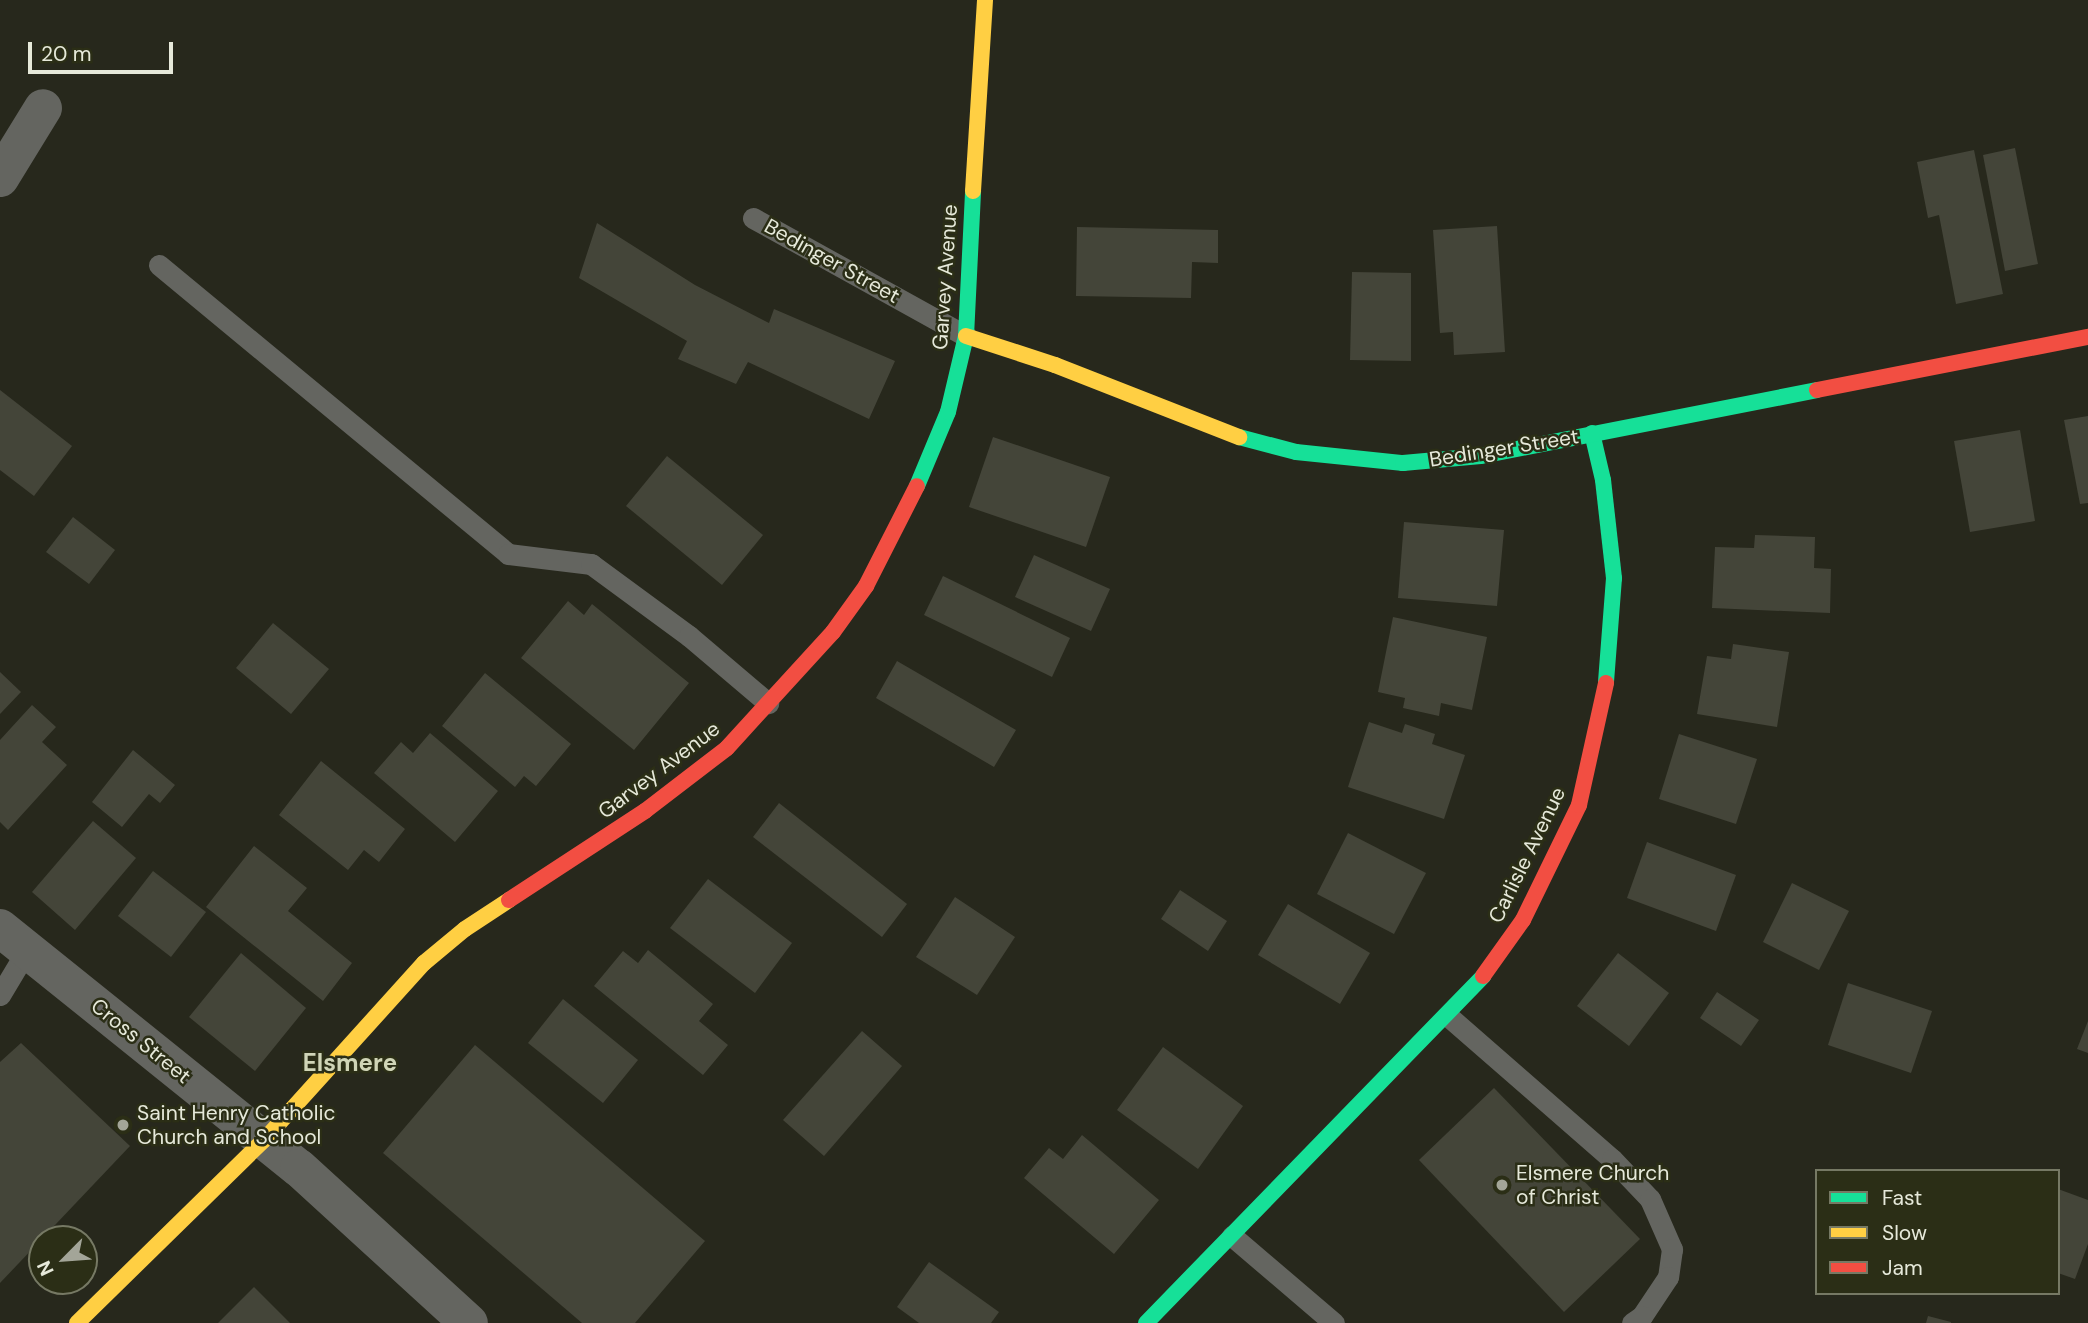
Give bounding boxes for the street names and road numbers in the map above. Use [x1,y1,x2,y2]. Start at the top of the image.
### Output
street label: Garvey Avenue [927,203,963,351]
street label: Bedinger Street [760,213,904,309]
street label: Bedinger Street [1427,424,1581,472]
street label: Garvey Avenue [593,716,725,824]
street label: Carlisle Avenue [1483,783,1571,927]
street label: Cross Street [86,993,196,1089]

